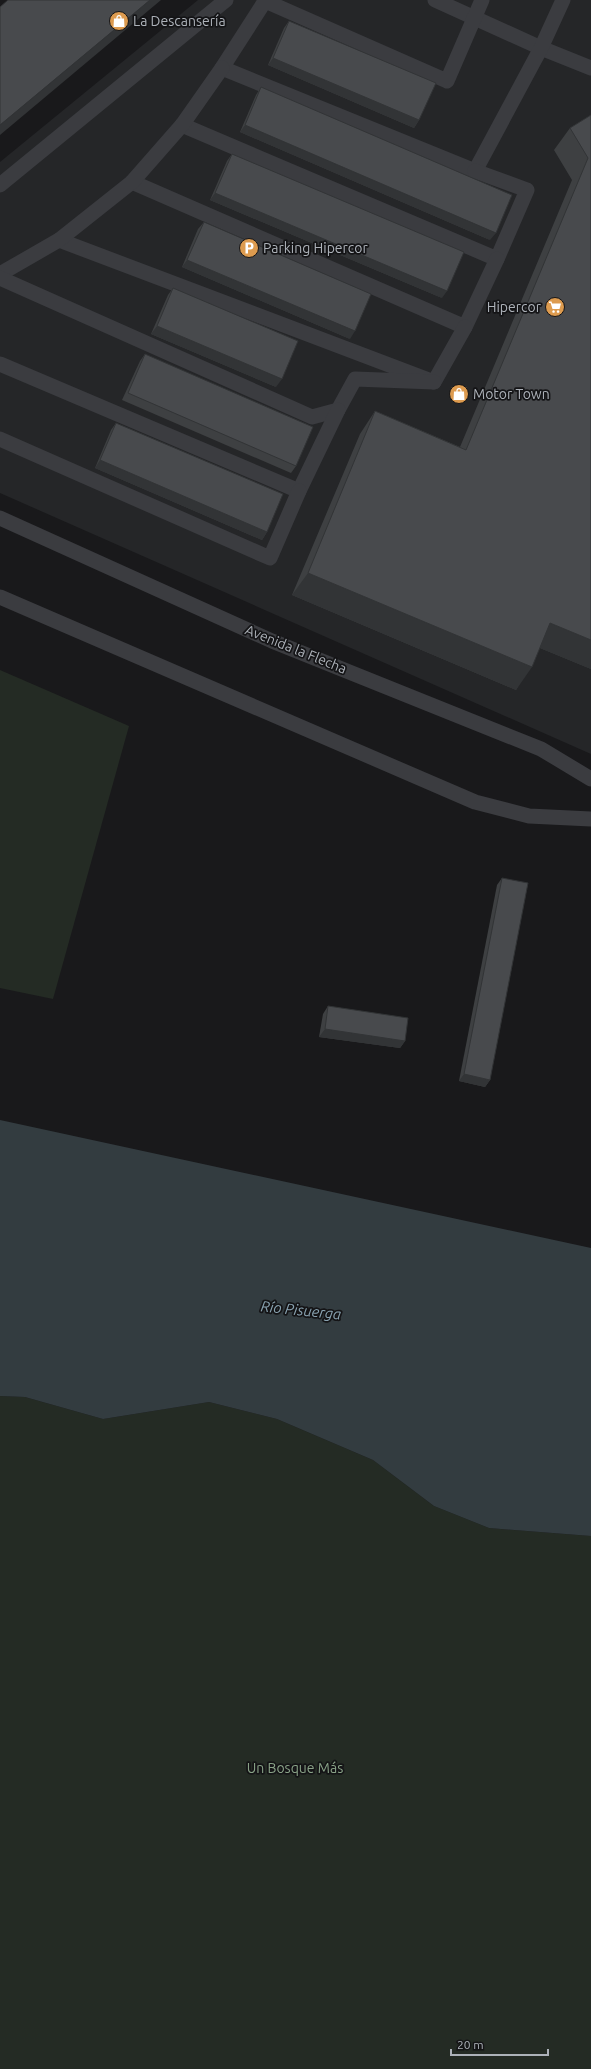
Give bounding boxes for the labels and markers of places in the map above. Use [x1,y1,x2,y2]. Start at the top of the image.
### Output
shop icon: La Descansería [108,10,130,32]
place label: La Descansería [133,13,226,29]
parking icon: Parking Hipercor [238,237,260,259]
place label: Parking Hipercor [263,240,368,256]
supermarket icon: Hipercor [544,296,566,318]
place label: Hipercor [487,299,542,315]
shop icon: Motor Town [448,383,470,405]
place label: Motor Town [473,386,550,402]

